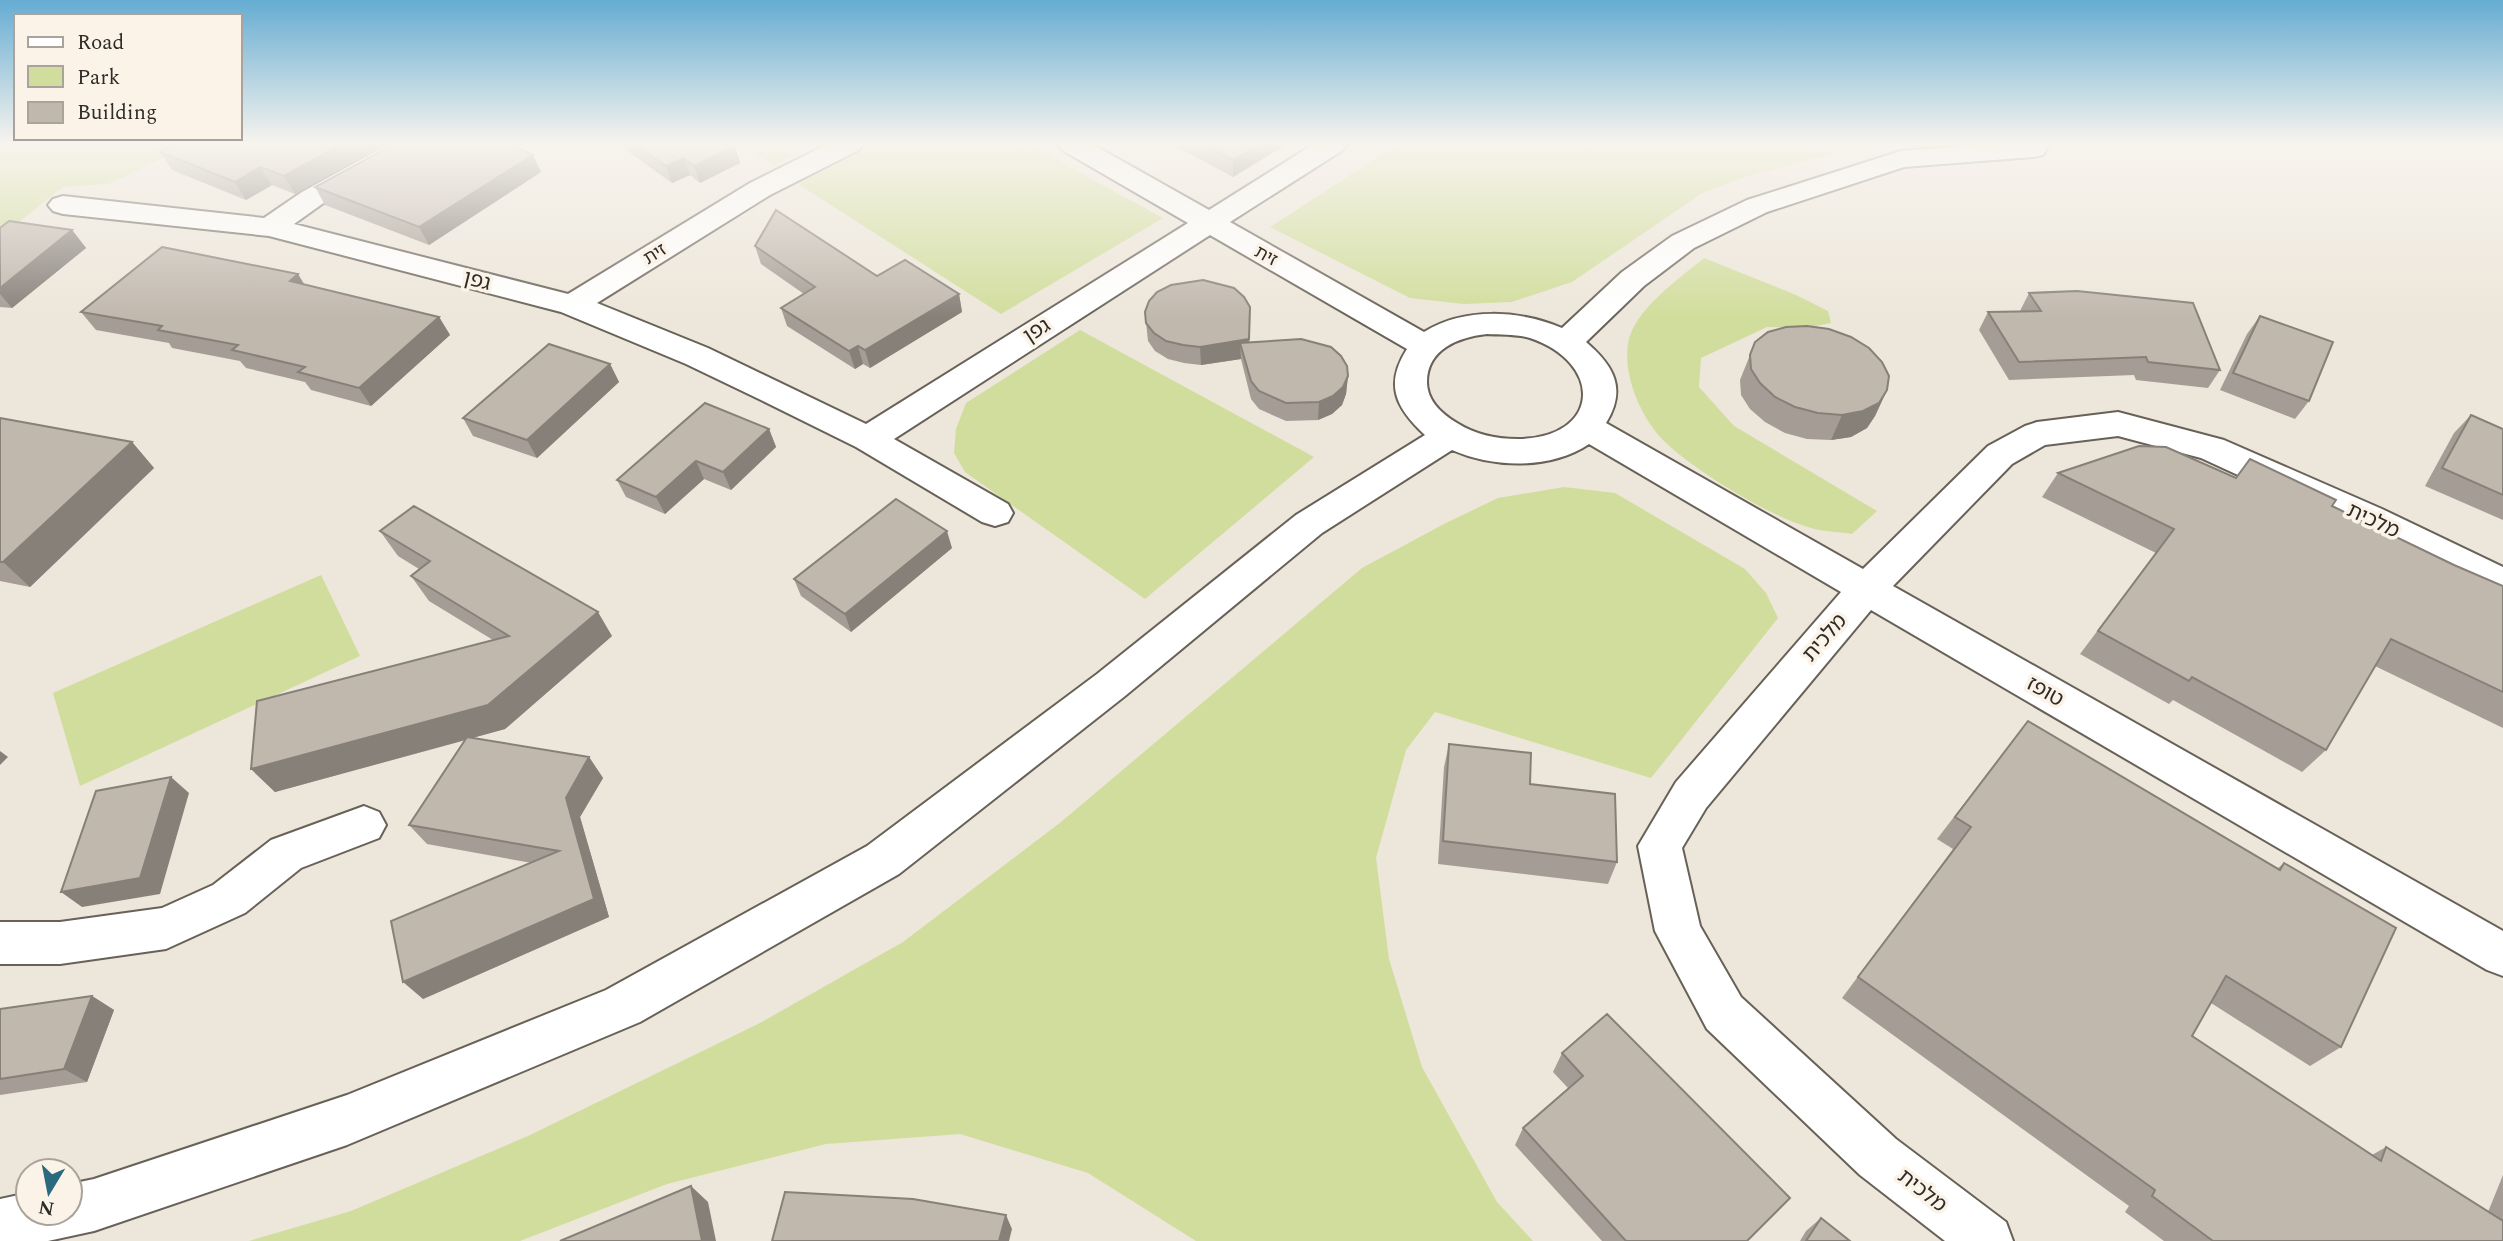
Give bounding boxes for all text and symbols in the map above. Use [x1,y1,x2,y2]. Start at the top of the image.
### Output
legend [14,14,242,140]
text: Road [77,27,124,59]
text: Park [77,62,121,94]
text: Building [77,97,157,129]
street label: זית [638,236,672,272]
street label: זית [1249,239,1283,273]
street label: גפן [460,262,494,300]
street label: גפן [1017,310,1057,352]
street label: מלכית [2341,495,2405,547]
street label: מלכית [1795,607,1855,669]
street label: טופז [2020,668,2070,716]
north arrow [14,1157,84,1227]
street label: מלכית [1890,1161,1954,1221]
text: N [36,1192,56,1223]

